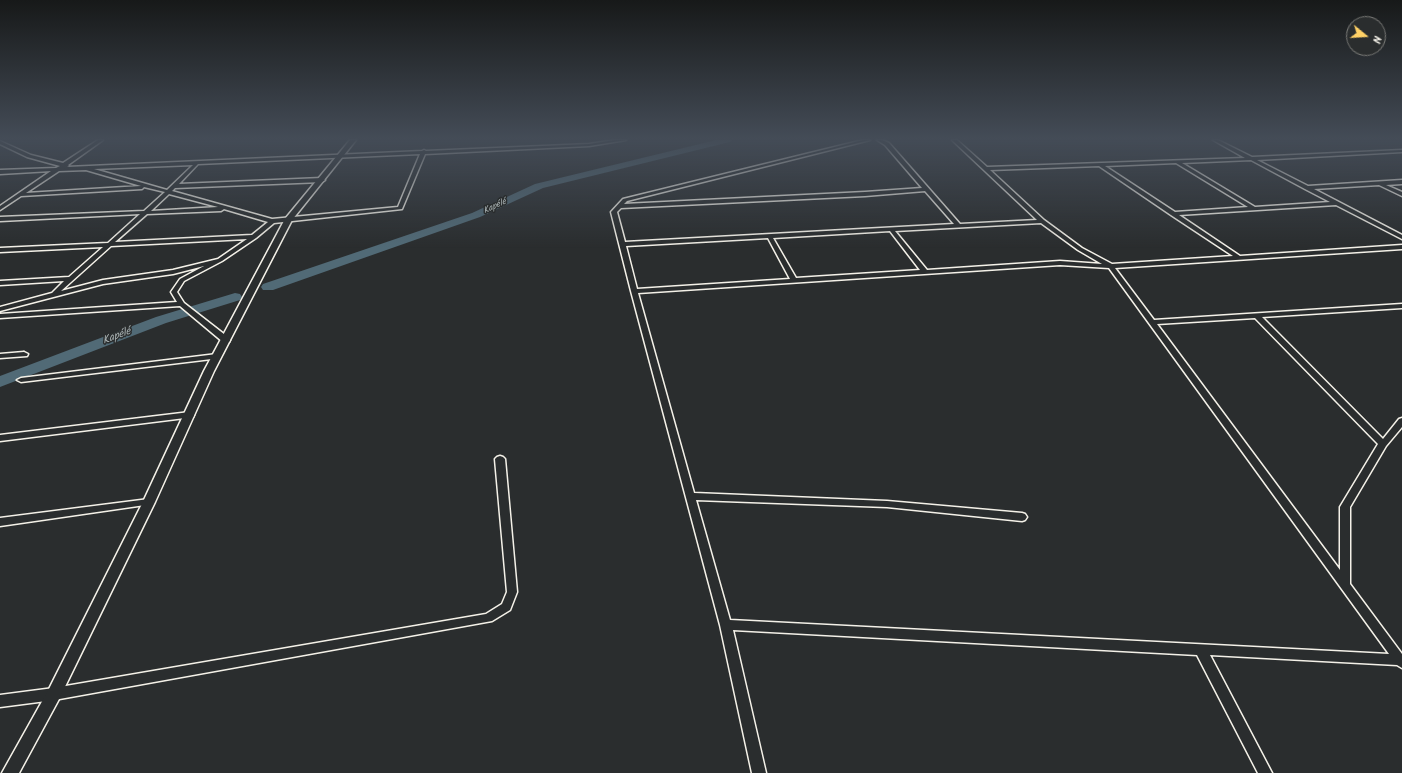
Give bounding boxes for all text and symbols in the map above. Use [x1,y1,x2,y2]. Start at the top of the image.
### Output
north arrow [1346,16,1386,56]
text: N [1367,33,1386,45]
water label: Kapélé [482,197,508,217]
water label: Kapélé [101,326,133,348]

